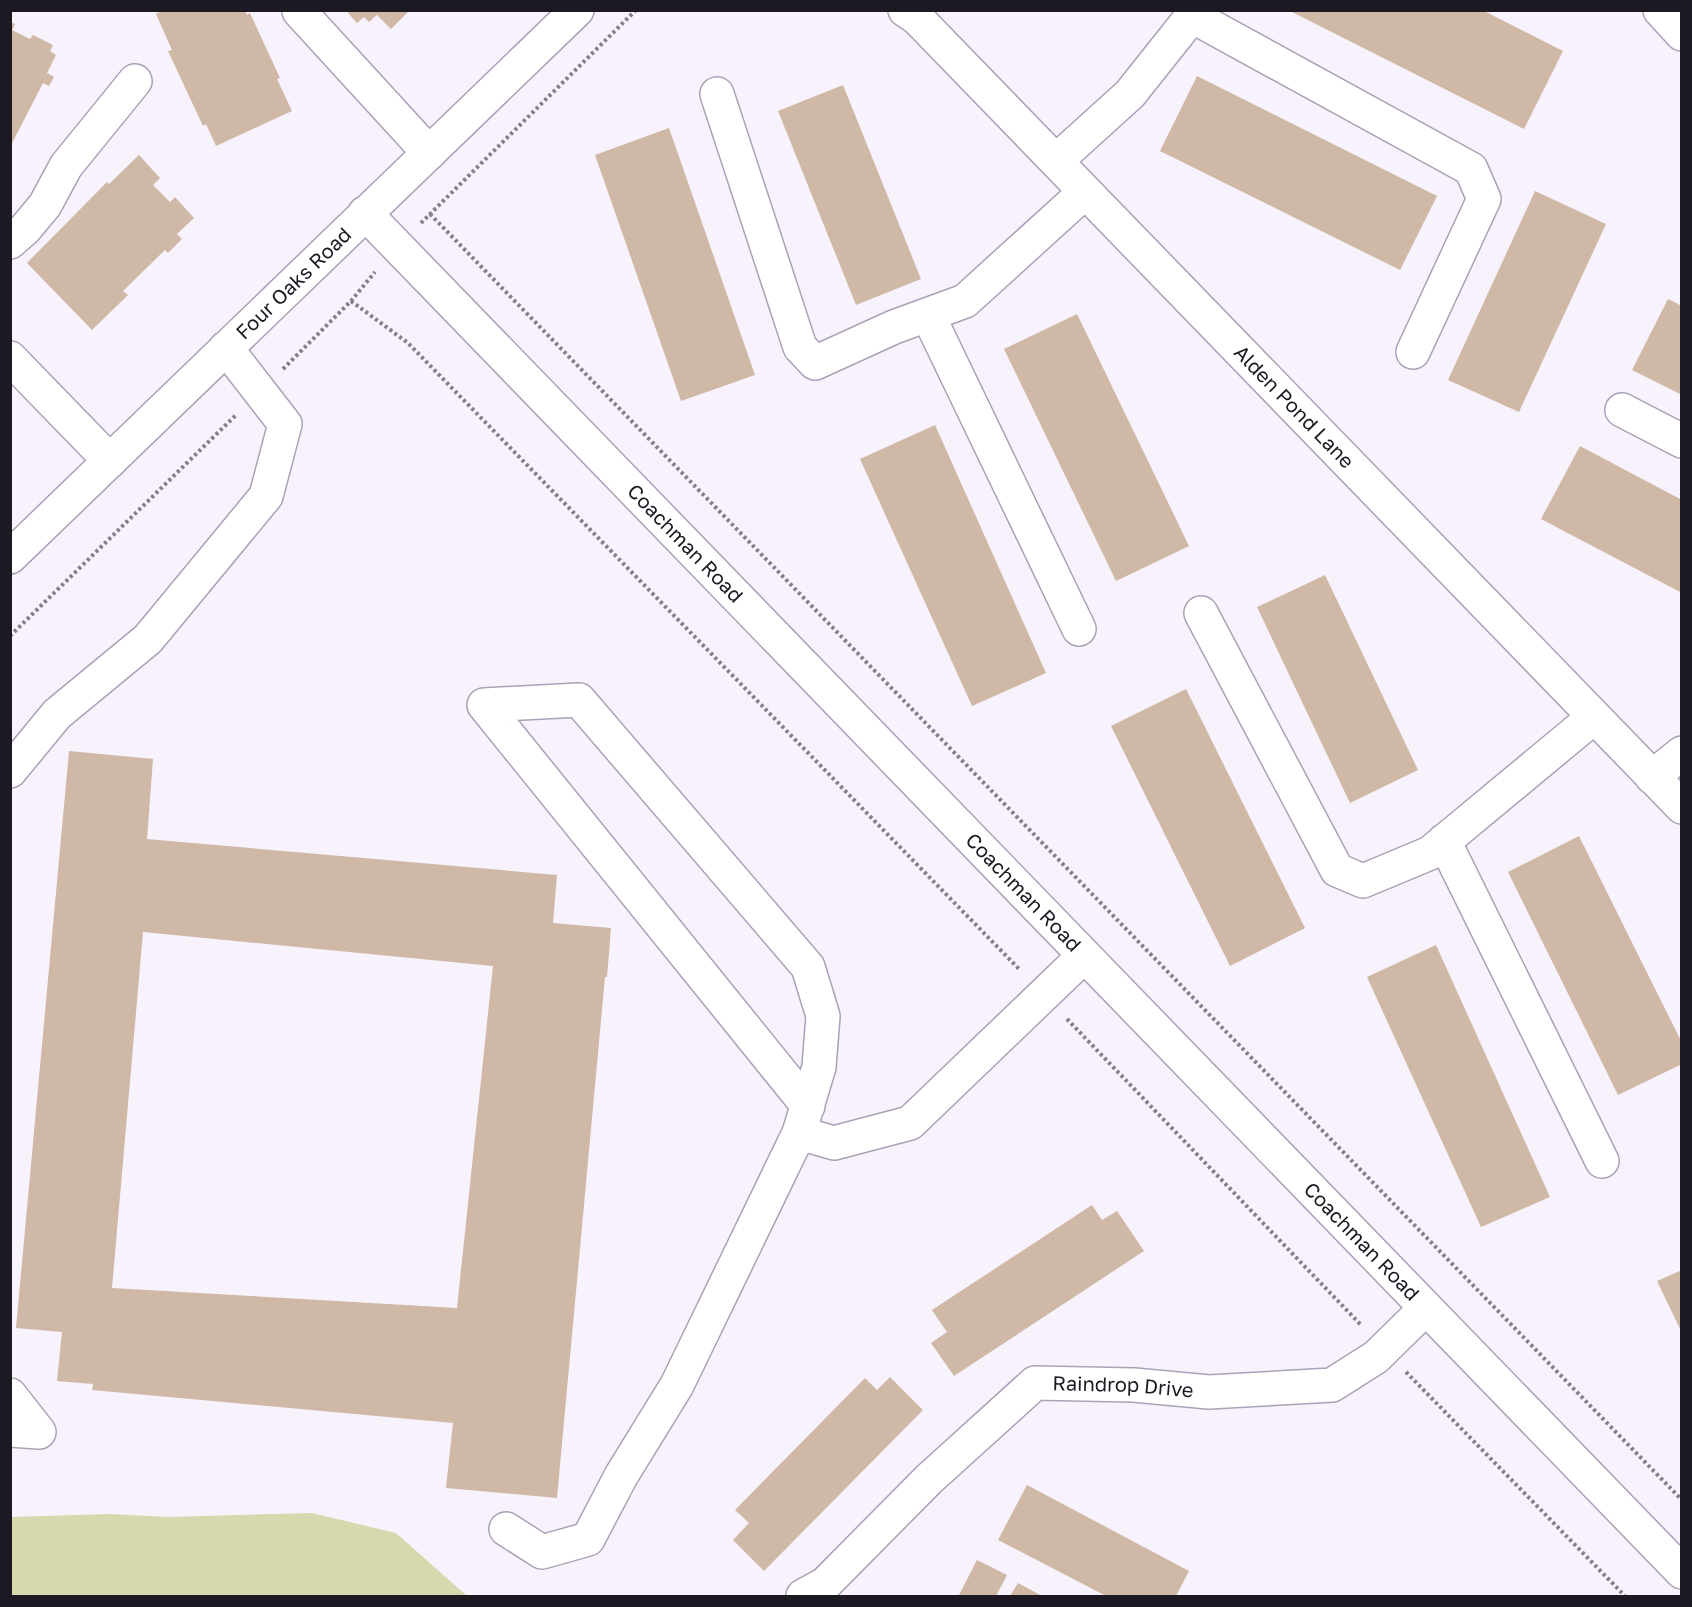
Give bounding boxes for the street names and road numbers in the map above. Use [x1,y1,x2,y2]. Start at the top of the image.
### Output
street label: Four Oaks Road [230,222,355,344]
street label: Alden Pond Lane [1230,340,1360,473]
street label: Coachman Road [623,478,749,607]
street label: Coachman Road [961,827,1087,956]
street label: Coachman Road [1300,1176,1425,1305]
street label: Raindrop Drive [1052,1370,1195,1402]

